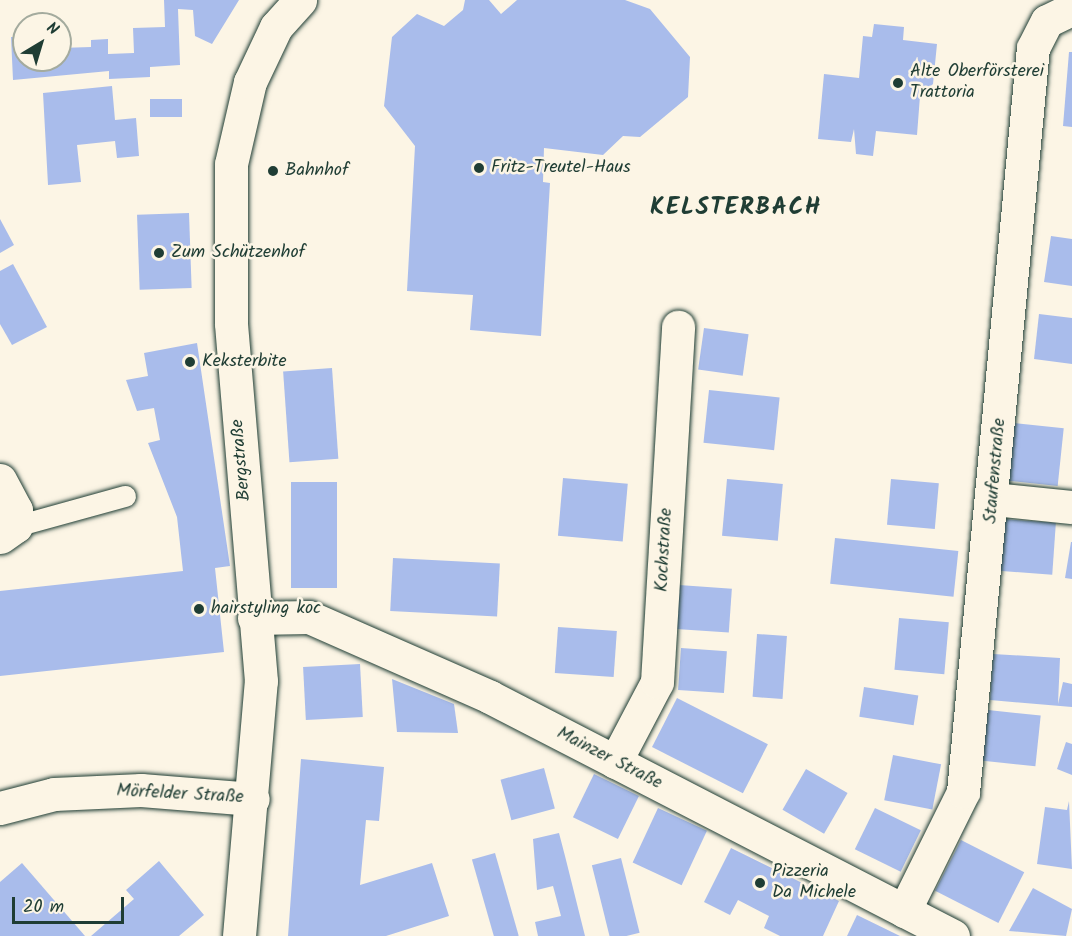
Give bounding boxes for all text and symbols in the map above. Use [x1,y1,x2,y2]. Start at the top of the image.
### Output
north arrow [12,12,72,72]
text: N [40,16,64,42]
place label: Alte Oberförsterei Trattoria [910,62,1044,104]
marker: Alte Oberförsterei Trattoria [891,76,905,90]
place label: Fritz-Treutel-Haus [491,157,631,179]
place label: Bahnhof [285,160,349,182]
marker: Fritz-Treutel-Haus [472,161,486,175]
marker: Bahnhof [266,164,280,178]
district label: KELSTERBACH [650,194,822,222]
place label: Zum Schützenhof [171,242,305,264]
marker: Zum Schützenhof [152,246,166,260]
place label: Keksterbite [202,351,287,373]
marker: Keksterbite [183,355,197,369]
street label: Staufenstraße [981,417,1011,525]
street label: Bergstraße [228,418,256,502]
street label: Kochstraße [652,507,678,593]
place label: hairstyling koc [211,598,321,620]
marker: hairstyling koc [192,602,206,616]
street label: Mainzer Straße [553,723,665,795]
street label: Mörfelder Straße [116,781,244,809]
place label: Pizzeria Da Michele [772,862,856,904]
marker: Pizzeria Da Michele [753,876,767,890]
scale bar [15,885,128,923]
text: 20 m [23,893,64,922]

